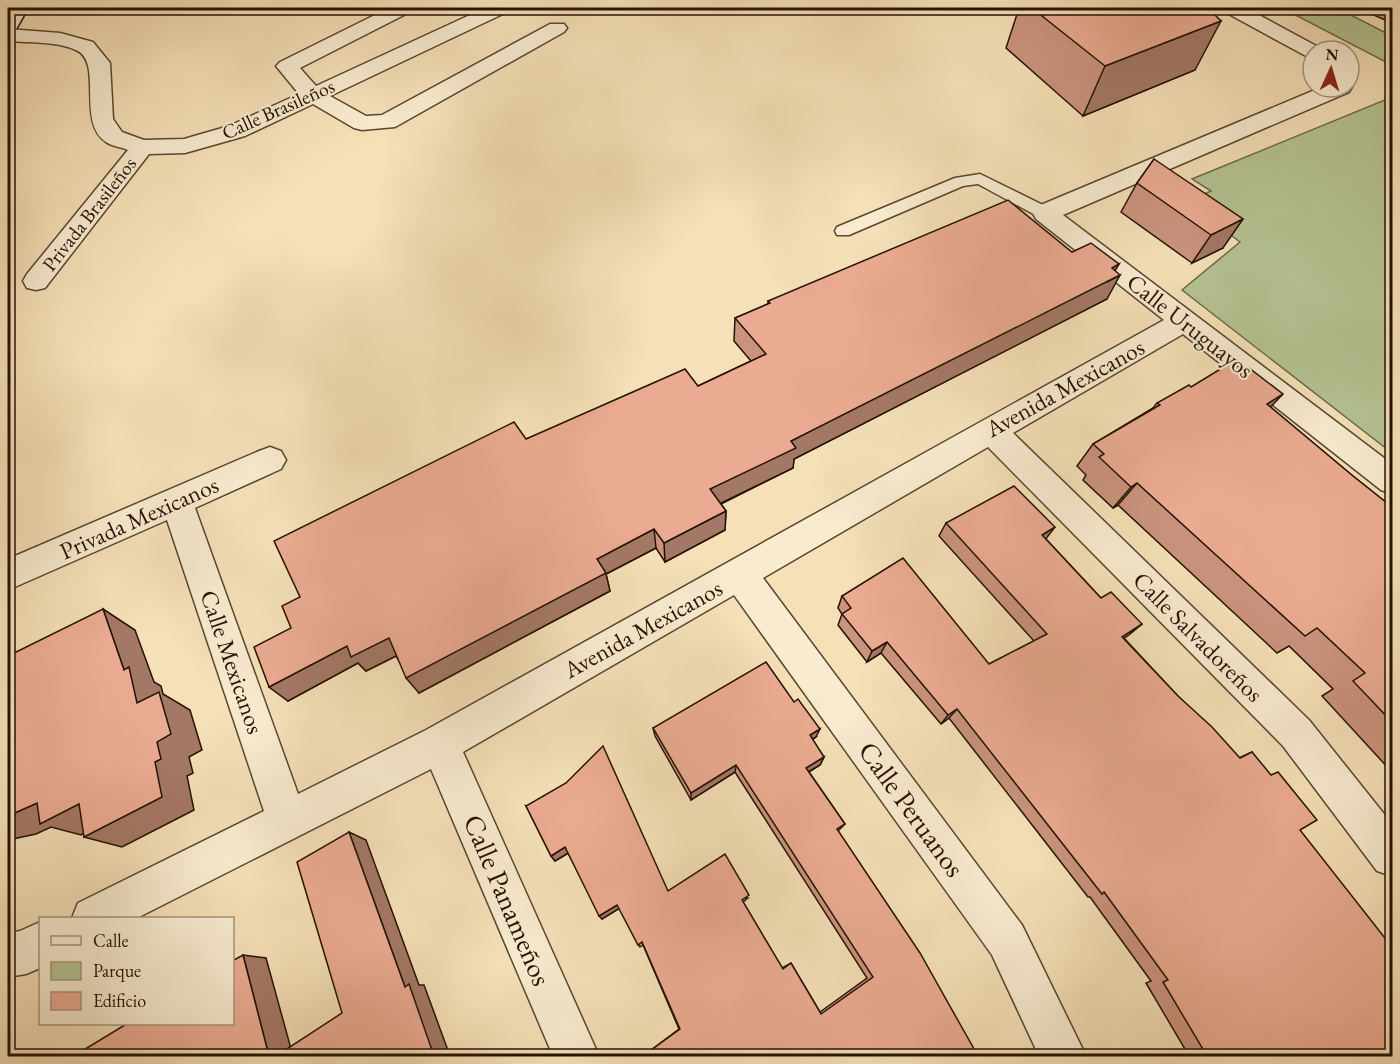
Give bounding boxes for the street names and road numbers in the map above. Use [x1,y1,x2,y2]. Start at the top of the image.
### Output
street label: Calle Brasileños [218,73,338,145]
street label: Privada Brasileños [36,151,142,277]
street label: Calle Uruguayos [1121,266,1260,385]
street label: Avenida Mexicanos [979,331,1150,444]
street label: Privada Mexicanos [54,469,223,566]
street label: Calle Salvadoreños [1126,565,1270,709]
street label: Avenida Mexicanos [557,572,728,685]
street label: Calle Mexicanos [193,586,272,738]
street label: Calle Peruanos [851,734,973,884]
street label: Calle Panameños [456,809,560,991]

